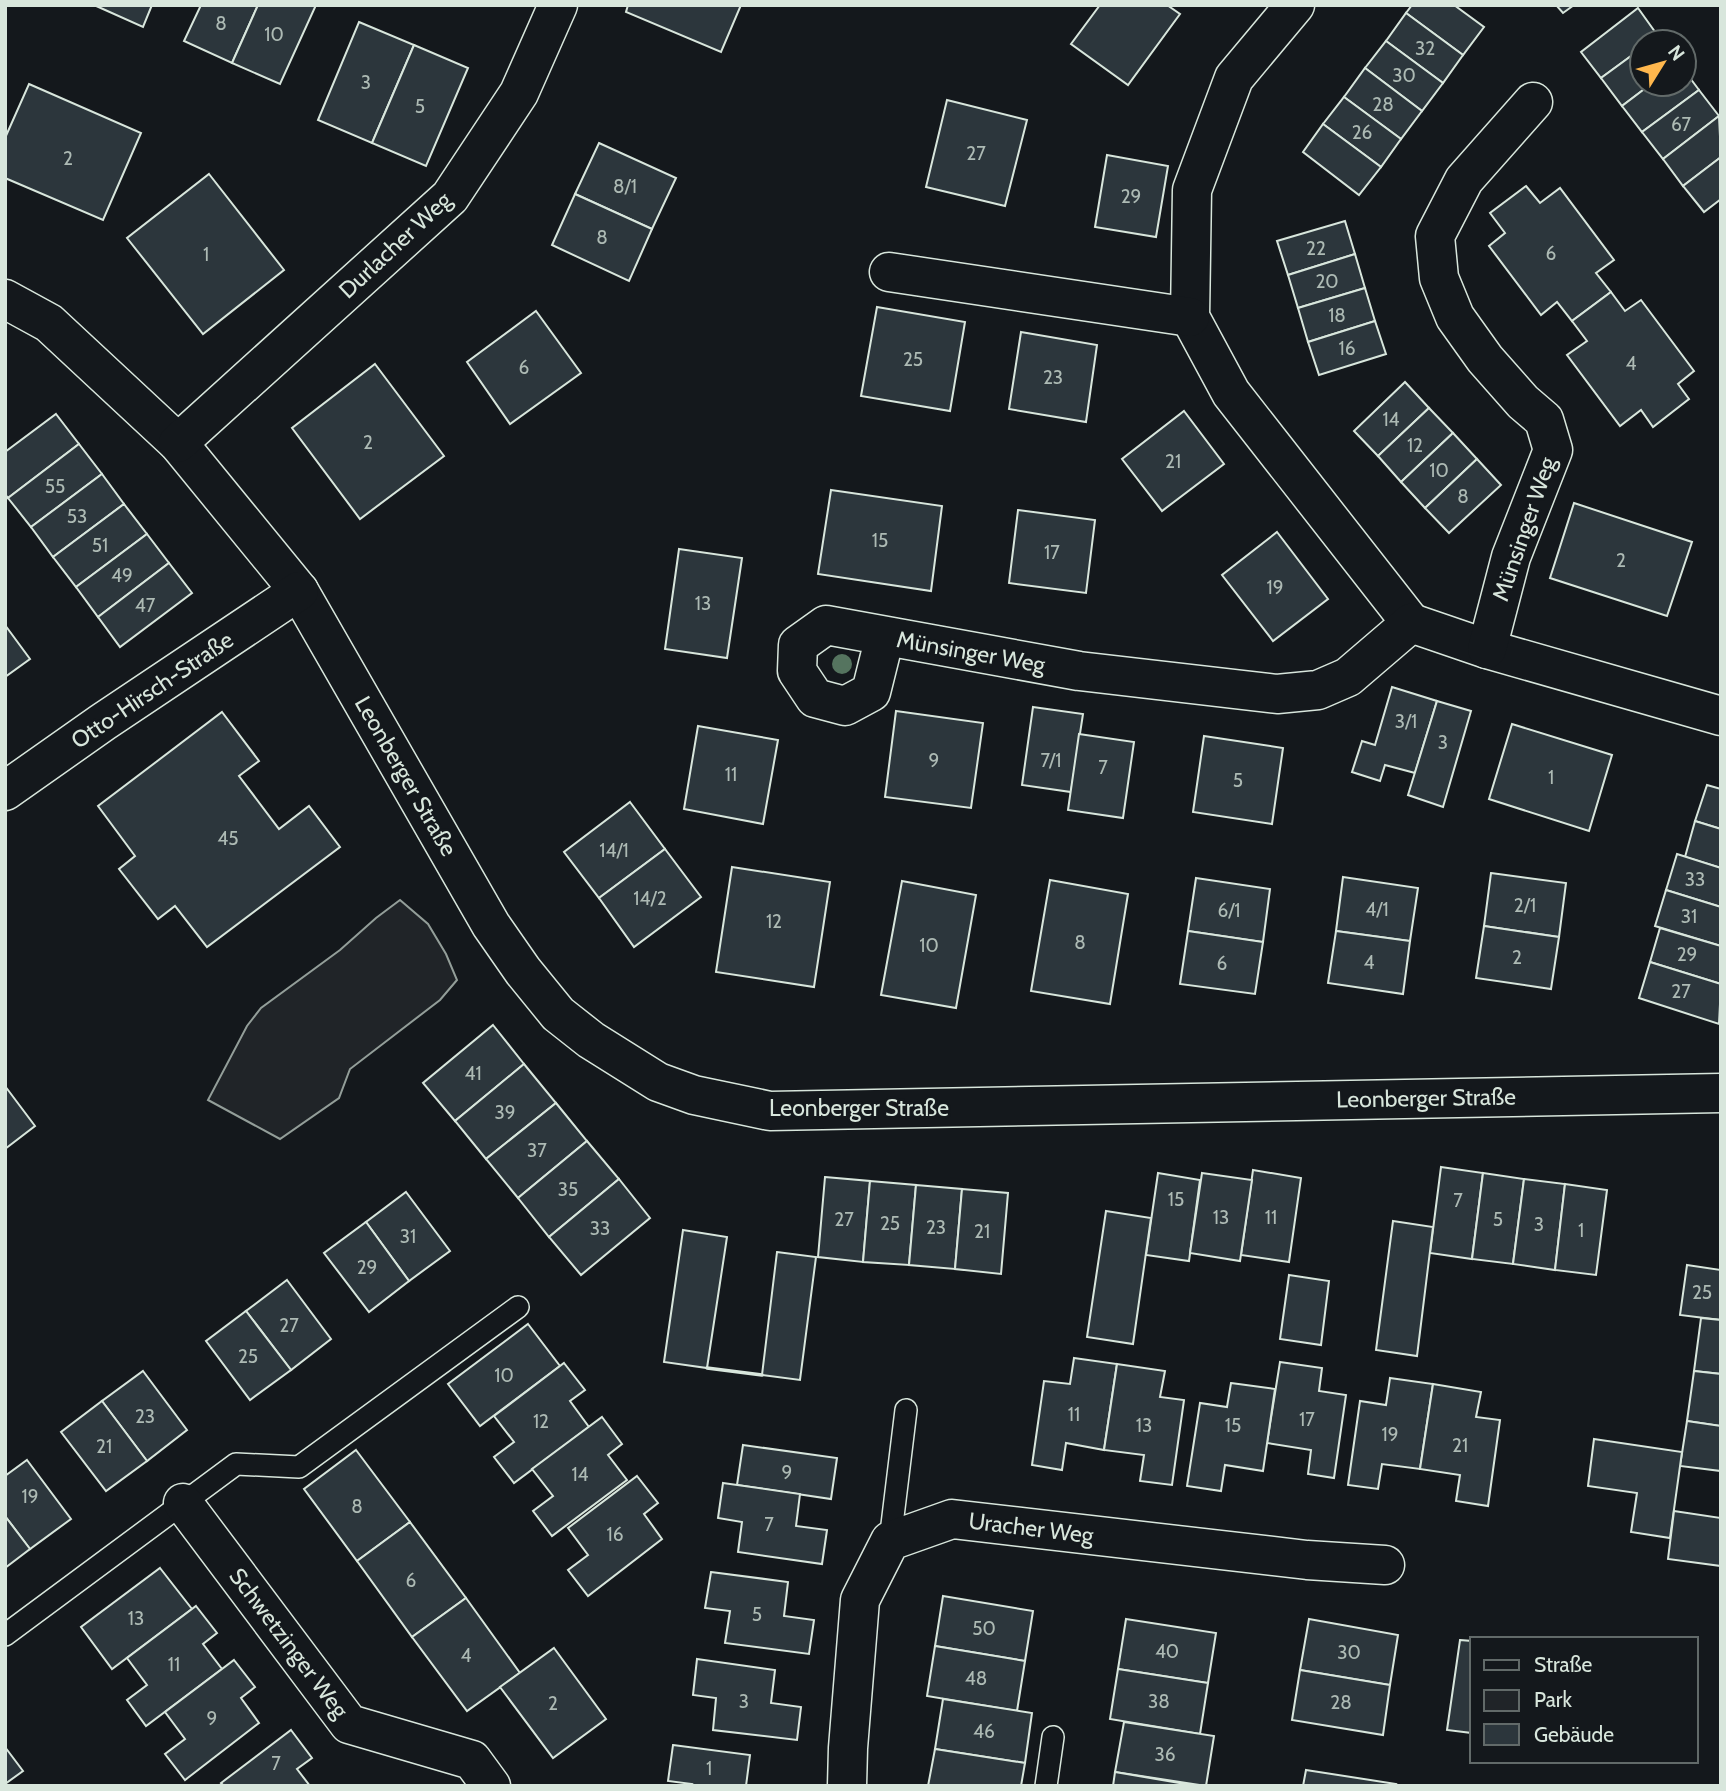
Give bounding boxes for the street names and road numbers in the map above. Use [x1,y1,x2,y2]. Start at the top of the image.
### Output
street label: Durlacher Weg [333,185,457,304]
street label: Münsinger Weg [1486,453,1562,605]
street label: Otto-Hirsch-Straße [66,625,239,755]
street label: Münsinger Weg [895,625,1048,679]
street label: Leonberger Straße [349,691,463,861]
street label: Leonberger Straße [1336,1082,1516,1114]
street label: Leonberger Straße [769,1094,949,1122]
street label: Uracher Weg [967,1506,1096,1550]
street label: Schwetzinger Weg [223,1562,355,1724]

